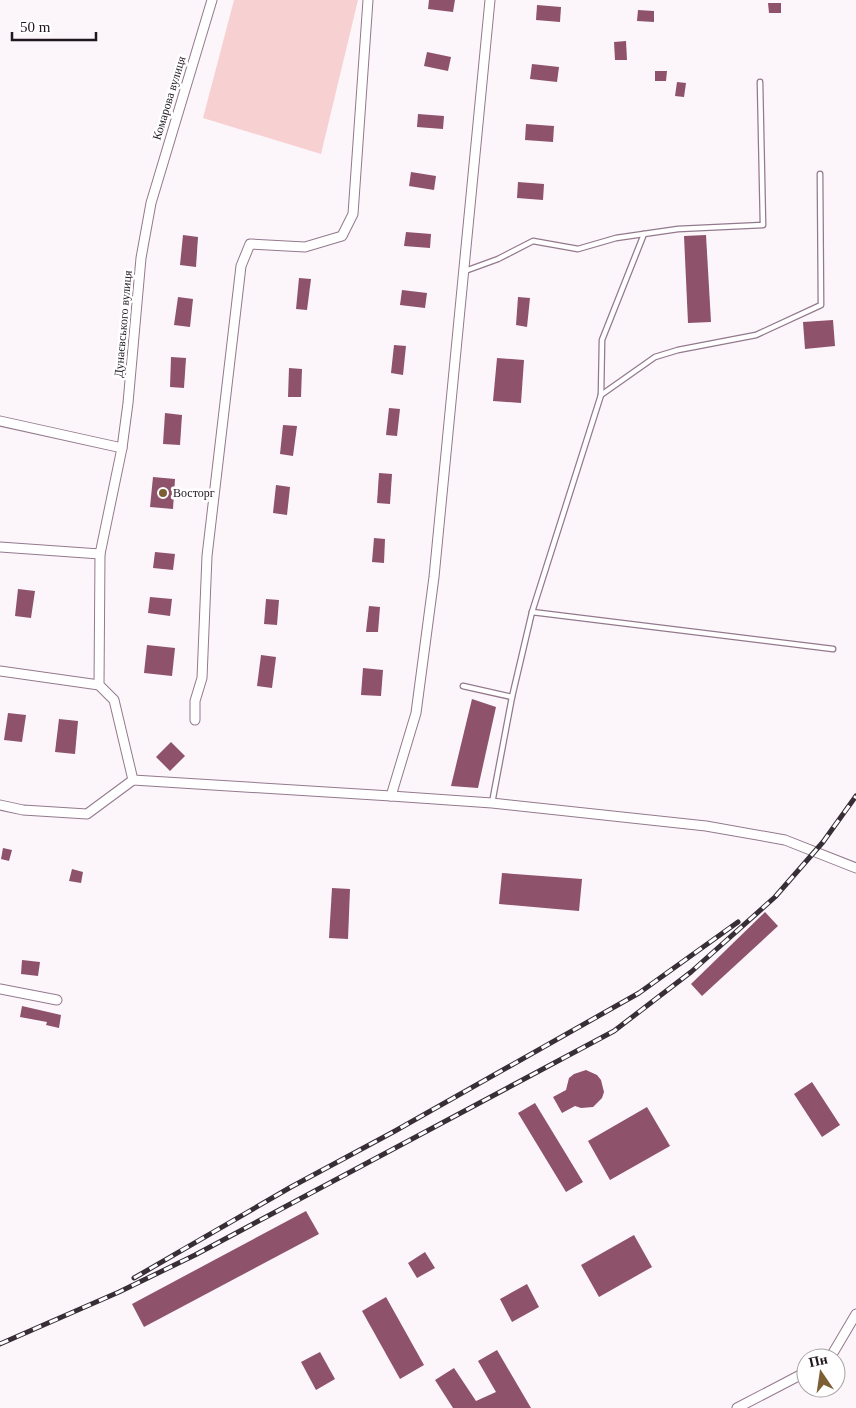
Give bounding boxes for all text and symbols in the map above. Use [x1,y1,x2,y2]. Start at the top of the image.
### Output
scale bar [12,10,96,42]
text: 50 m [20,19,51,35]
street label: Комарова вулиця [150,54,189,142]
street label: Дунаєвського вулиця [111,269,135,378]
place label: Восторг [173,486,215,500]
marker: Восторг [157,487,169,499]
north arrow [796,1348,846,1398]
text: Пн [807,1351,829,1370]

